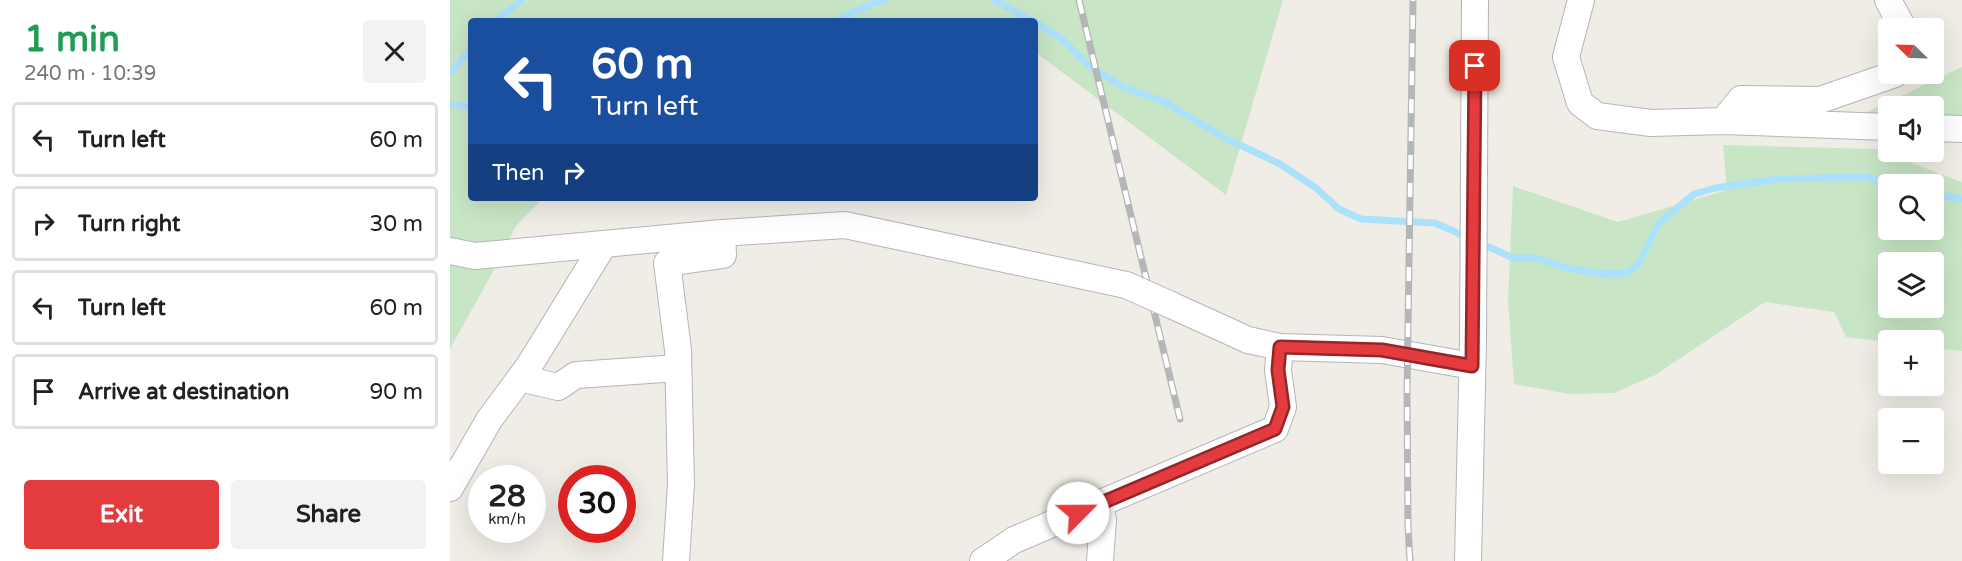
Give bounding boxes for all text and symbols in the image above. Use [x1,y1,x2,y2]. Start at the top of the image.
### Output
text: 1 min [24,18,120,61]
north arrow [1878,18,1944,84]
map controls [1878,18,1944,474]
button: close [363,20,426,83]
text: 60 m [591,39,693,90]
pin [1449,40,1500,91]
icon: left [492,42,570,120]
icon: arrive [1458,49,1491,82]
text: 240 m · 10:39 [24,62,156,86]
text: Turn left [591,90,698,123]
button: sound [1878,96,1944,162]
icon: left [27,123,60,156]
text: Turn left [78,127,166,153]
text: 60 m [369,127,423,153]
icon: right [557,156,590,189]
text: Then [492,160,545,186]
button: search [1878,174,1944,240]
icon: right [27,207,60,240]
text: Turn right [78,211,180,237]
text: 30 m [369,211,423,237]
button: layers [1878,252,1944,318]
icon: left [27,291,60,324]
text: Turn left [78,295,166,321]
text: 60 m [369,295,423,321]
button: + [1878,330,1944,396]
icon: arrive [27,375,60,408]
text: Arrive at destination [78,379,289,405]
text: 90 m [369,379,423,405]
button: − [1878,408,1944,474]
speed limit sign: 30 [558,465,636,543]
text: 28 [488,478,526,515]
button: Exit [24,480,219,549]
button: Share [231,480,426,549]
position arrow [1046,481,1110,545]
text: km/h [488,510,526,528]

